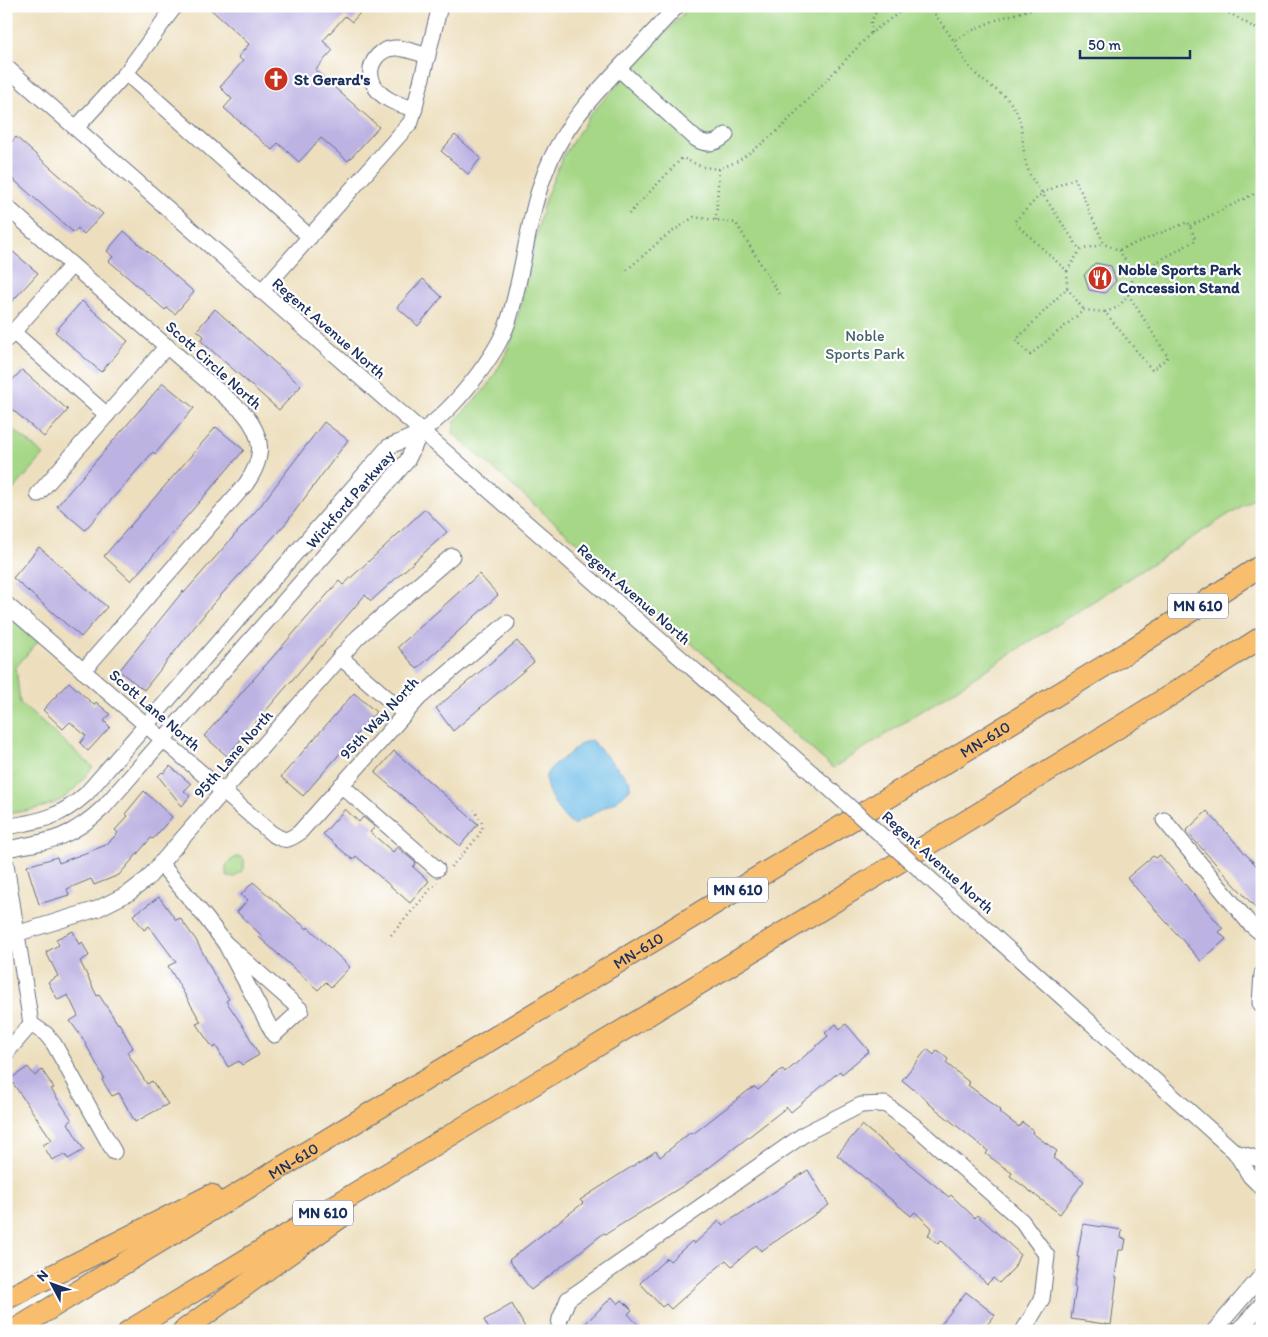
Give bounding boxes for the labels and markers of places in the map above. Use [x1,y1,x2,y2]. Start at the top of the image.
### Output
church icon: St Gerard's [263,66,289,92]
place label: St Gerard's [294,70,370,89]
place label: Noble Sports Park Concession Stand [1118,260,1242,297]
restaurant icon: Noble Sports Park Concession Stand [1087,265,1113,291]

